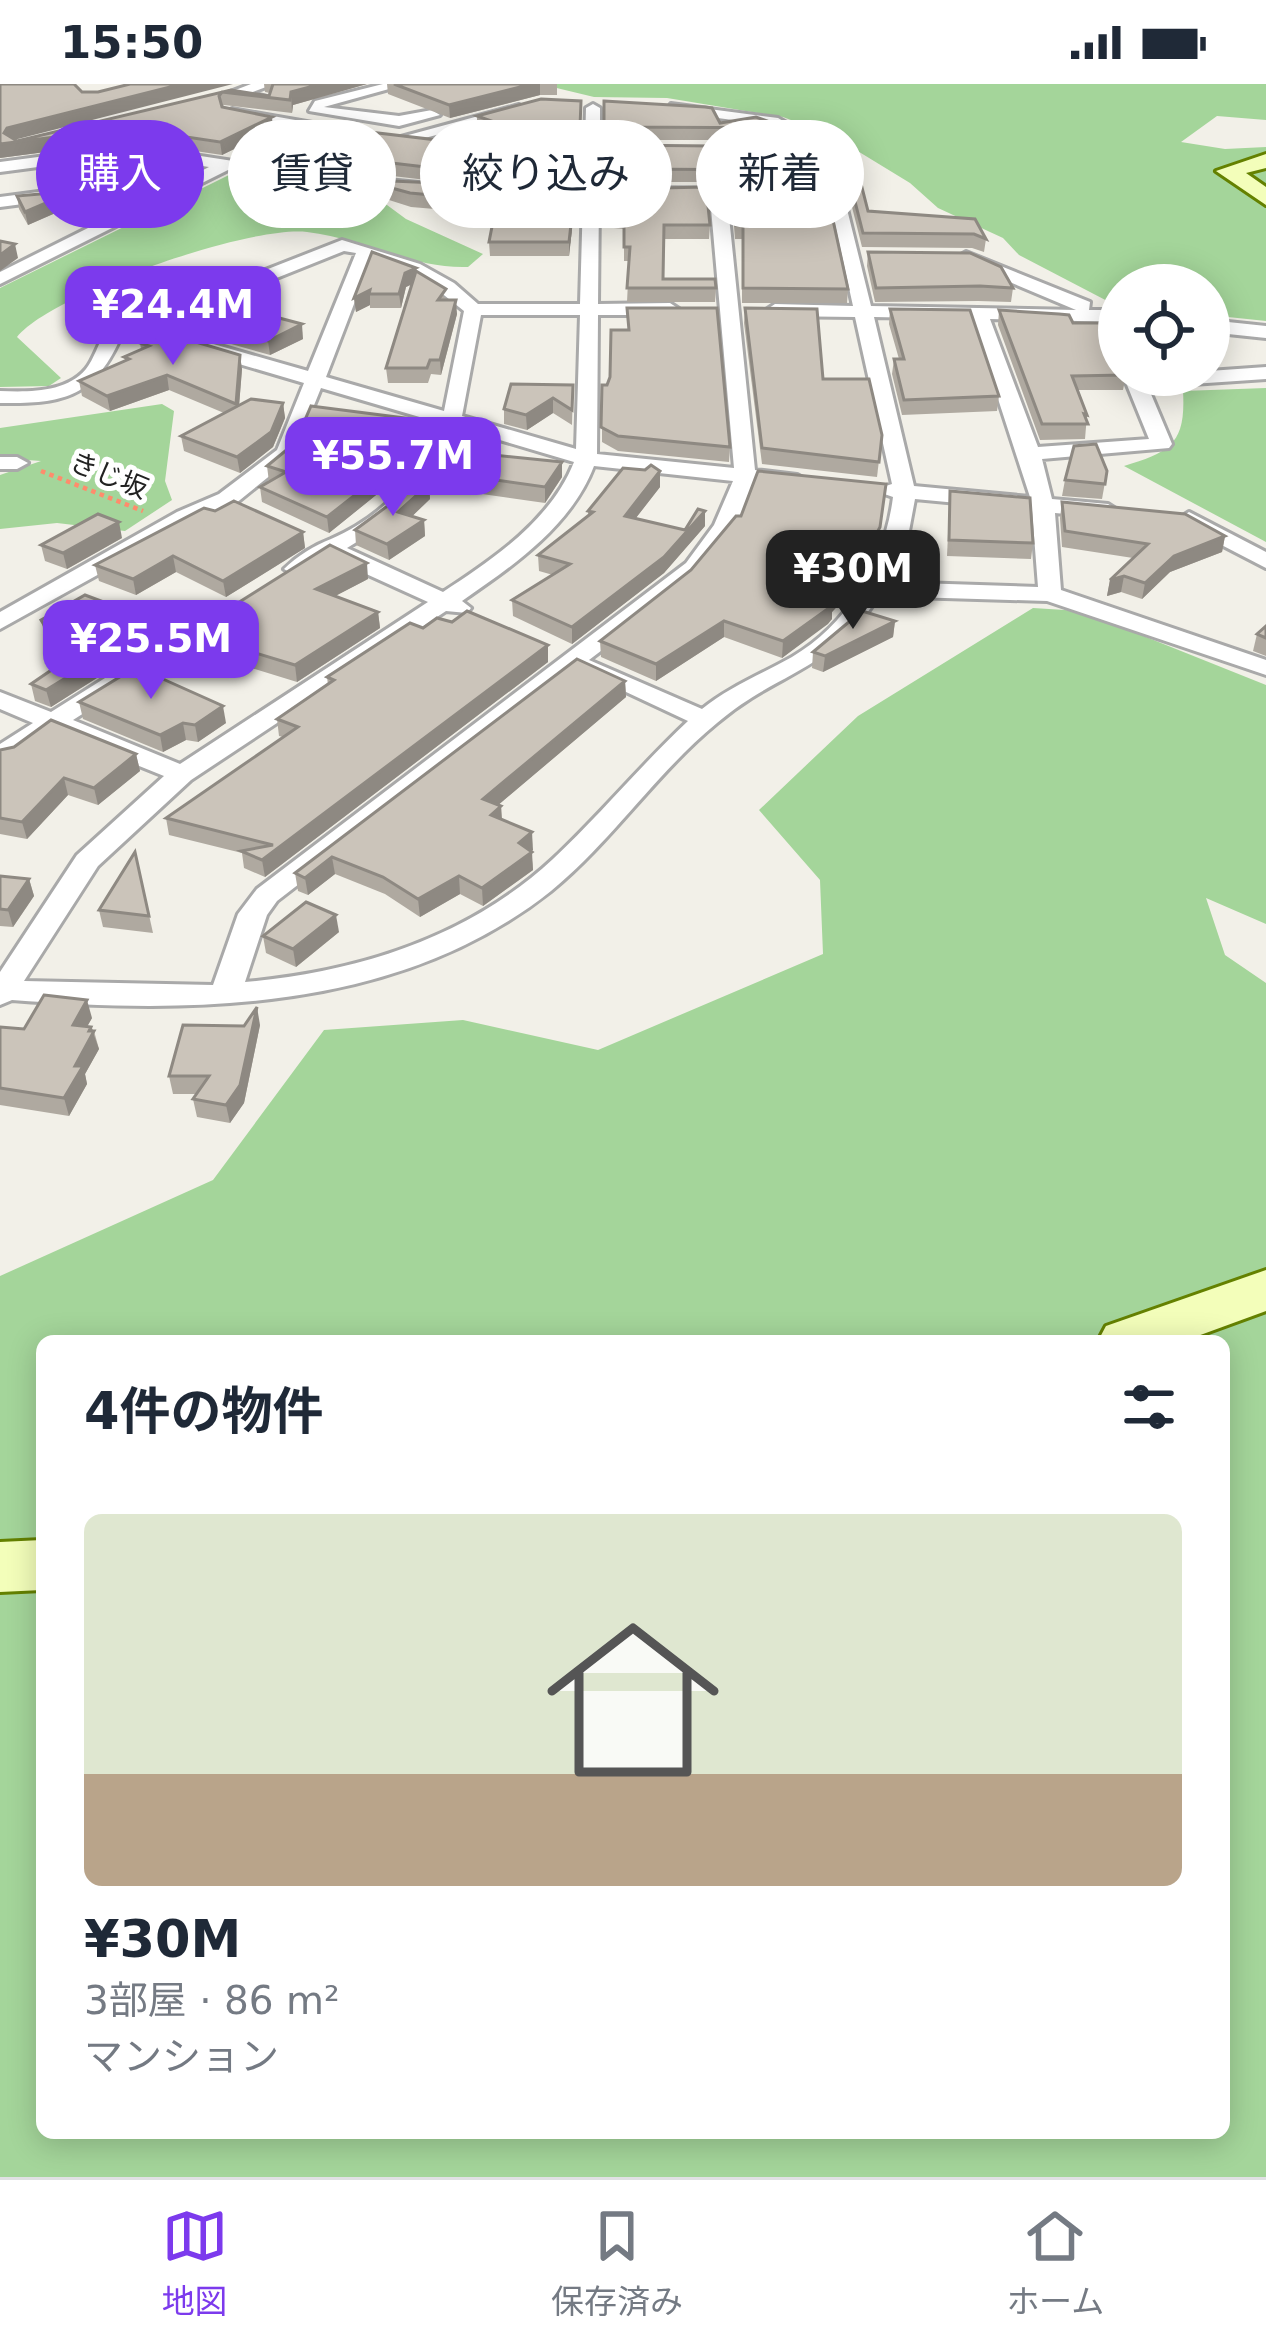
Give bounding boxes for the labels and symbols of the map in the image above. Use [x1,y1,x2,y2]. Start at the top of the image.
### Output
pin: ¥24.4M [75,266,271,368]
pin: ¥55.7M [295,417,491,519]
street label: きじ坂 [66,445,152,505]
pin: ¥30M [782,530,924,632]
pin: ¥25.5M [53,600,249,702]

